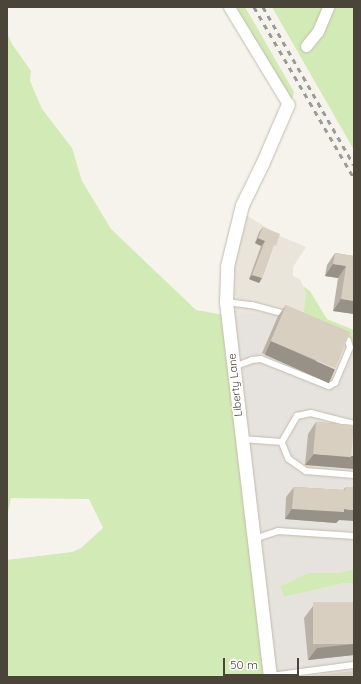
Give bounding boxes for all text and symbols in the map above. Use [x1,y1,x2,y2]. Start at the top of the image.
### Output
street label: Liberty Lane [225,353,245,417]
scale bar [225,650,301,676]
text: 50 m [230,657,258,672]

